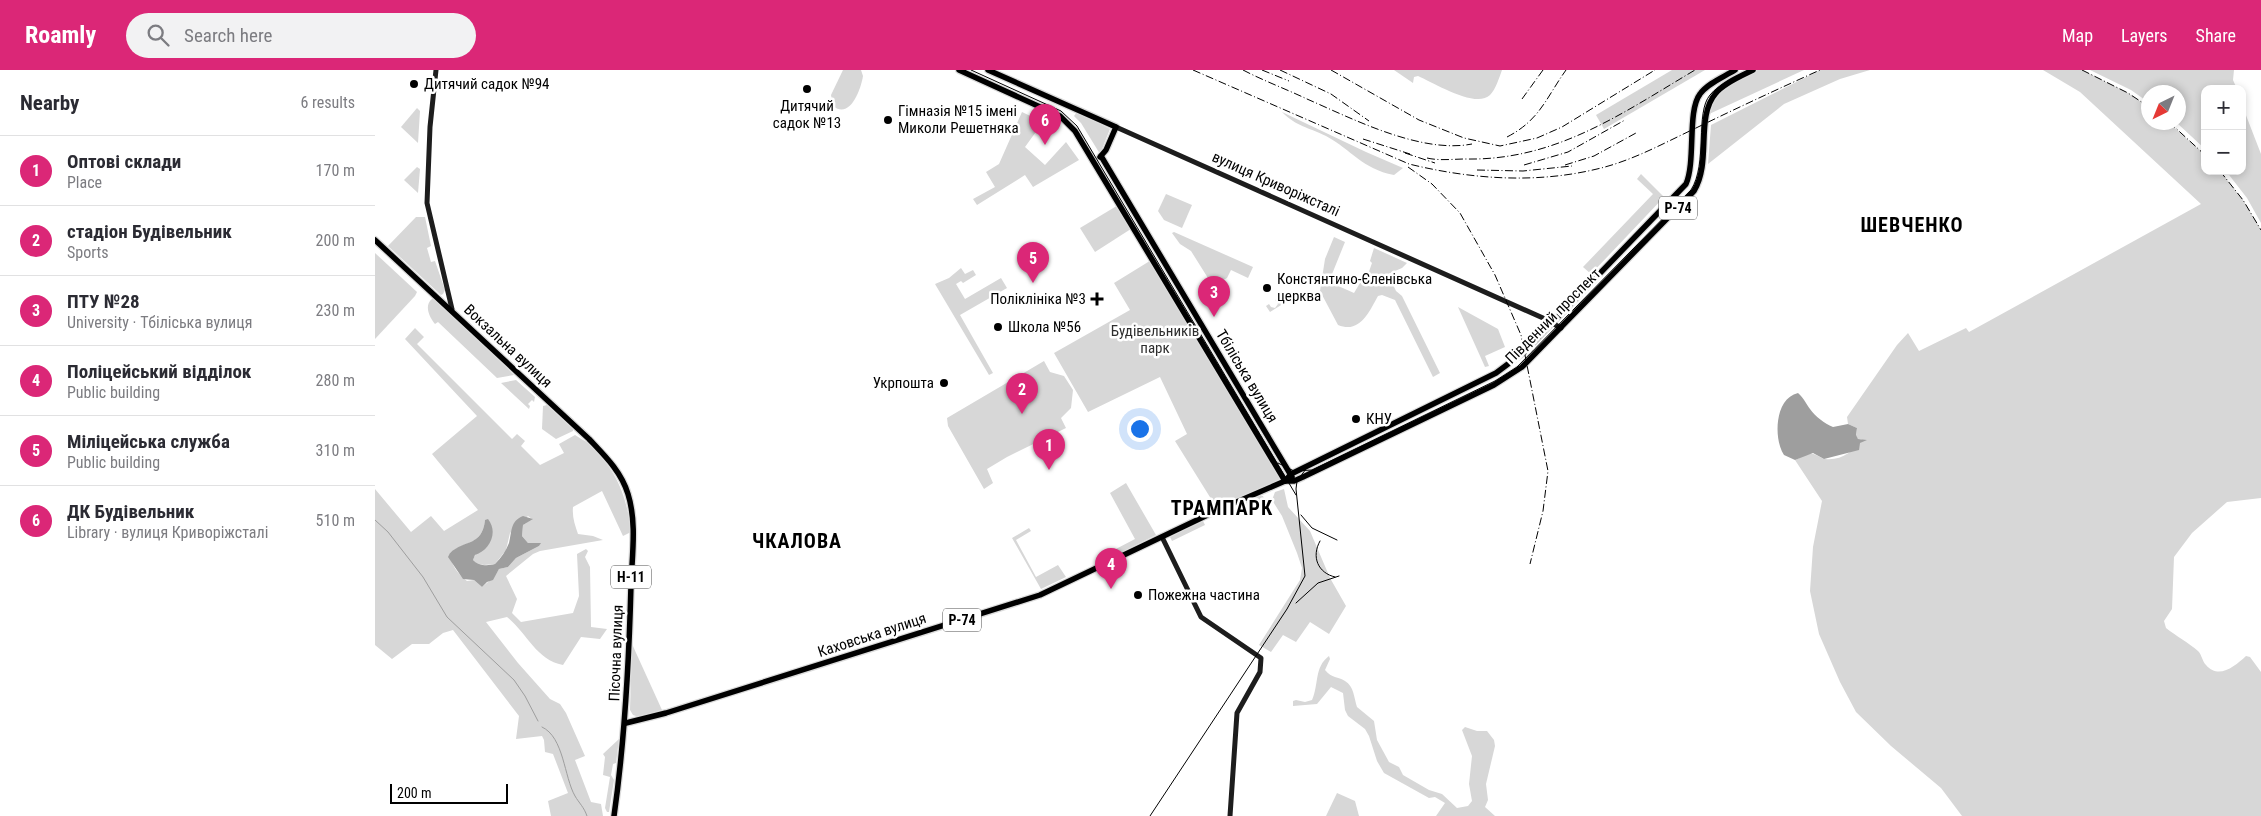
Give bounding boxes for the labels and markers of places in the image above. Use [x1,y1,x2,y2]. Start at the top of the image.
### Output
place label: Дитячий садок №94 [424,75,550,93]
marker: Дитячий садок №94 [408,78,420,90]
marker: Дитячий садок №13 [801,83,813,95]
place label: Дитячий садок №13 [773,97,841,132]
place label: Гімназія №15 імені Миколи Решетняка [898,102,1019,137]
pin: 6 [1029,104,1061,145]
marker: Гімназія №15 імені Миколи Решетняка [882,114,894,126]
pin: 5 [1017,242,1049,283]
place label: Констянтино-Єленівська церква [1277,270,1432,305]
pin: 3 [1198,276,1230,317]
marker: Констянтино-Єленівська церква [1261,282,1273,294]
place label: Поліклініка №3 [990,290,1086,308]
marker: Поліклініка №3 [1090,292,1104,306]
place label: Школа №56 [1008,318,1081,336]
marker: Школа №56 [992,321,1004,333]
pin: 2 [1006,373,1038,414]
place label: Укрпошта [873,374,934,392]
marker: Укрпошта [938,377,950,389]
place label: КНУ [1366,410,1392,428]
marker: КНУ [1350,413,1362,425]
pin: 1 [1033,429,1065,470]
pin: 4 [1095,548,1127,589]
place label: Пожежна частина [1148,586,1260,604]
marker: Пожежна частина [1132,589,1144,601]

